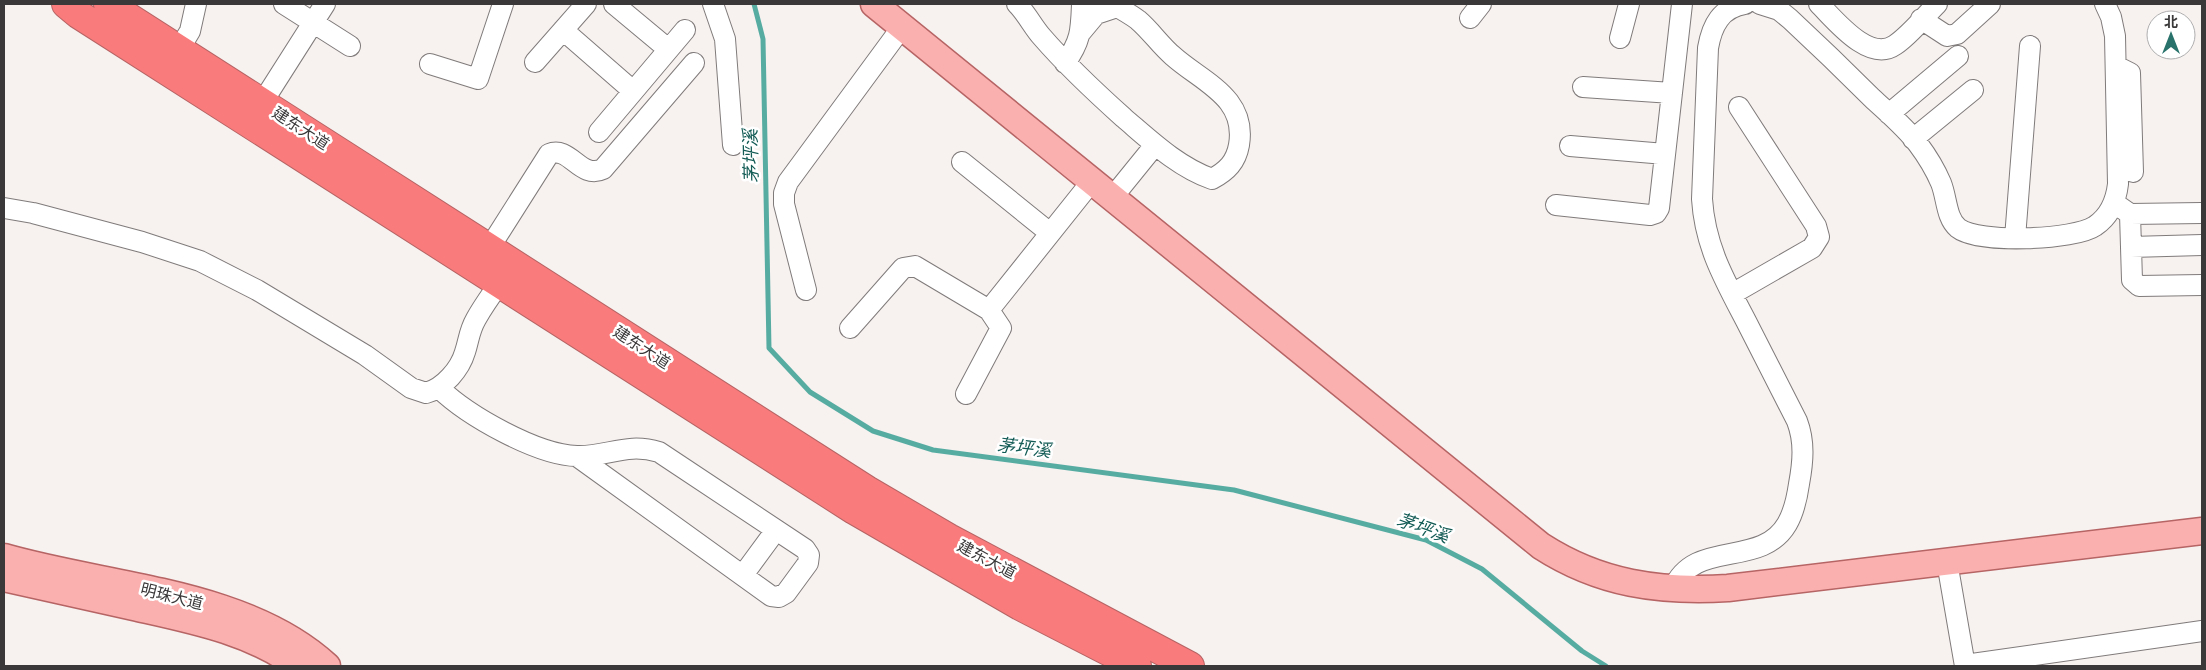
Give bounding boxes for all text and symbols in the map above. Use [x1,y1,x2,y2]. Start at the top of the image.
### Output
north arrow [2146,10,2196,60]
text: 北 [2164,13,2178,30]
street label: 建东大道 [269,102,333,153]
water label: 茅坪溪 [738,127,761,183]
street label: 建东大道 [610,321,674,372]
water label: 茅坪溪 [996,433,1054,461]
water label: 茅坪溪 [1394,507,1454,547]
street label: 建东大道 [955,535,1020,582]
street label: 明珠大道 [139,579,205,612]

